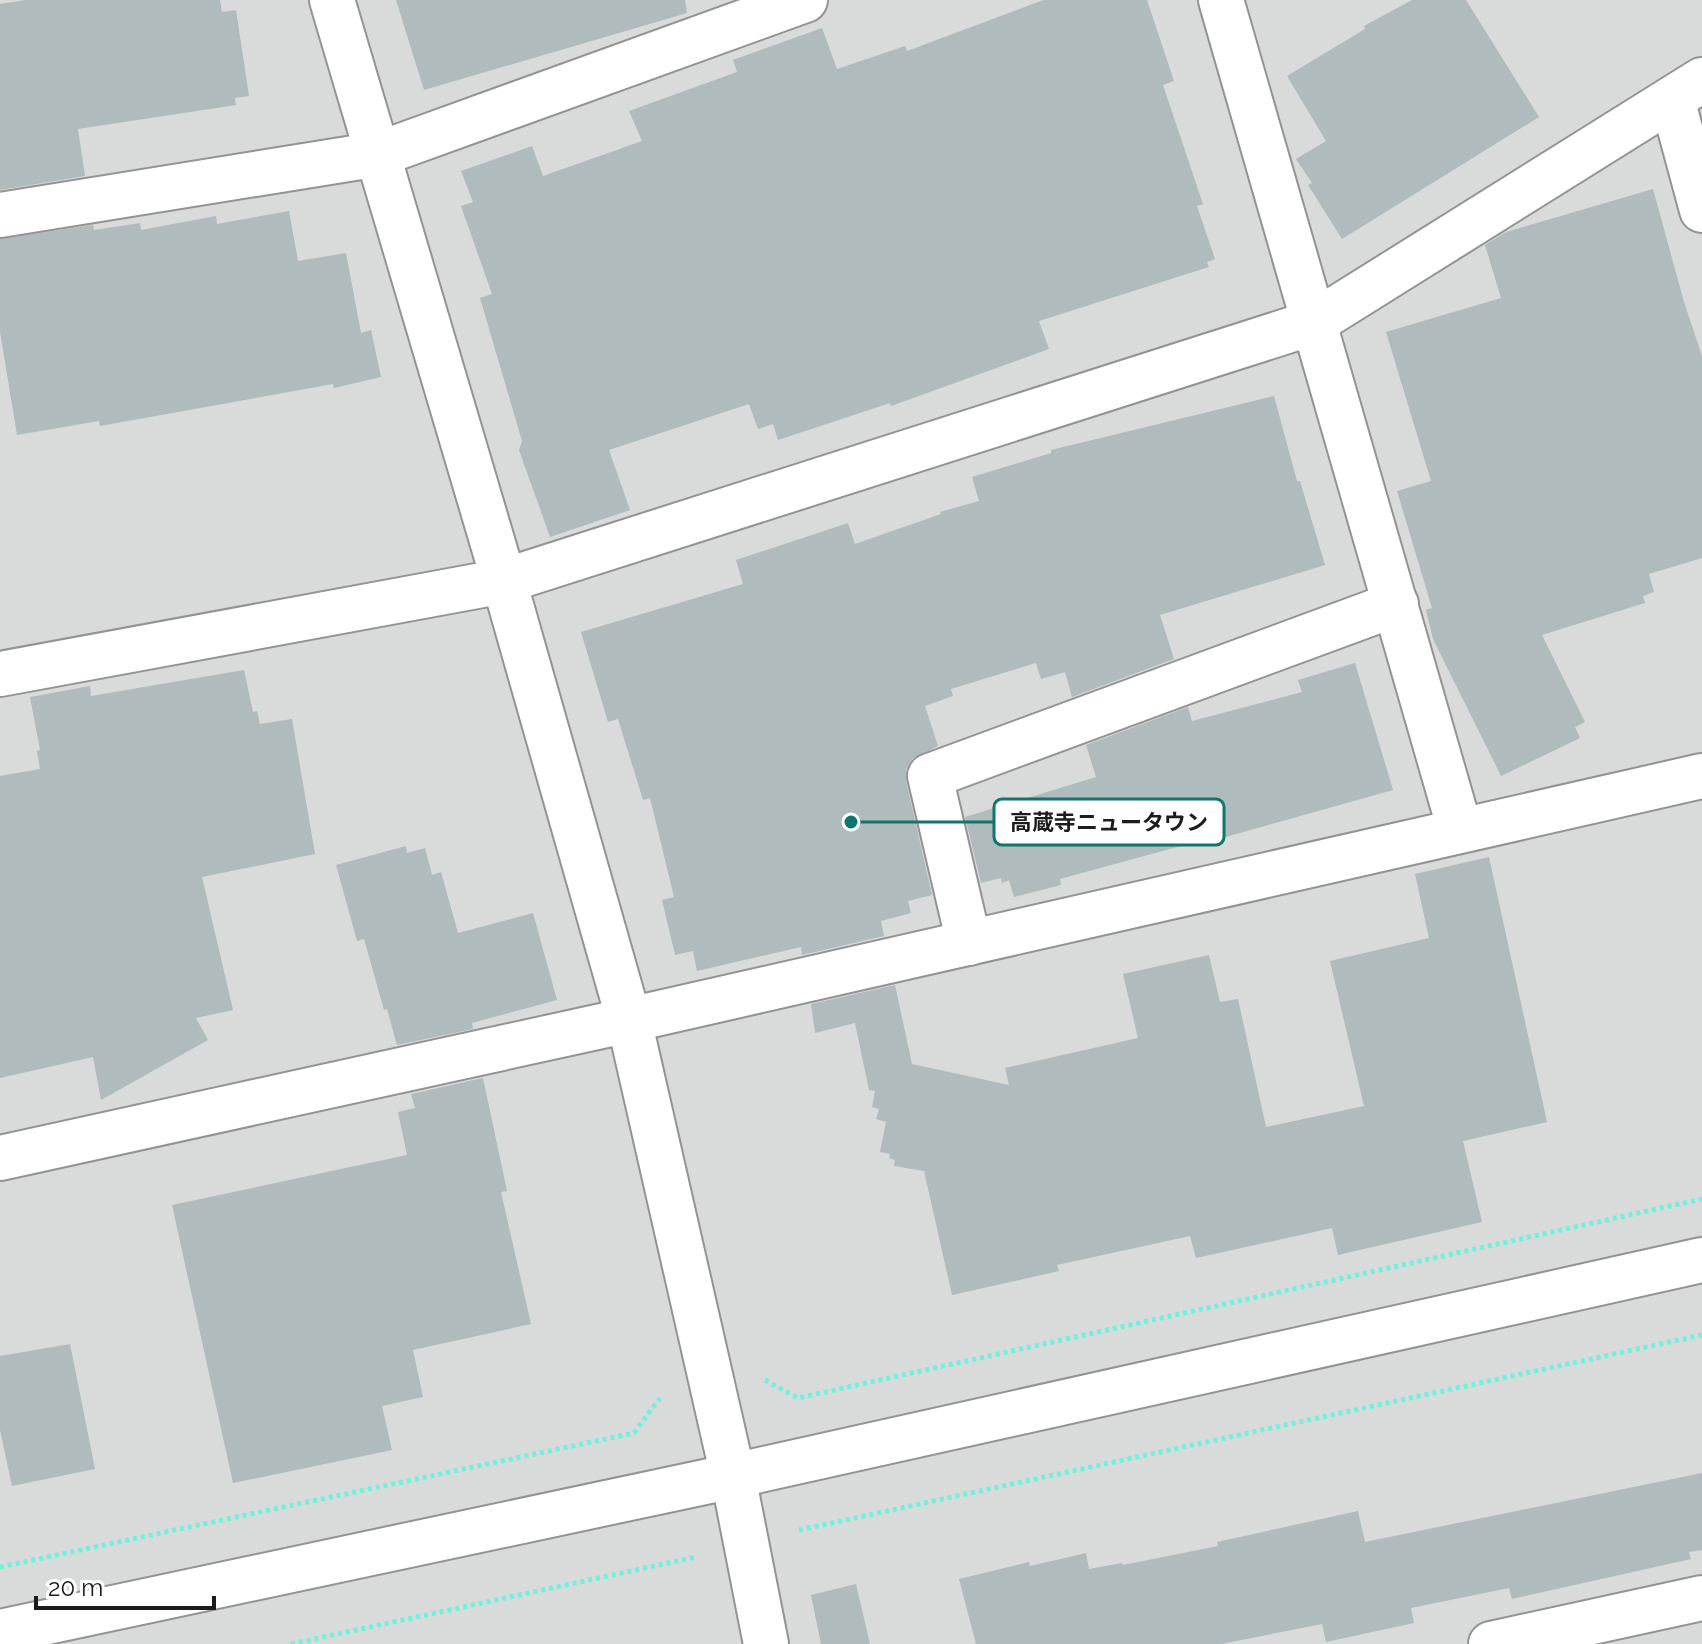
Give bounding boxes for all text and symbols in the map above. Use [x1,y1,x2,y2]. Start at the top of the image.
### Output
callout: 高蔵寺ニュータウン [994,799,1224,845]
text: 高蔵寺ニュータウン [1010,809,1208,835]
scale bar [36,1560,214,1610]
text: 20 m [48,1573,103,1602]

